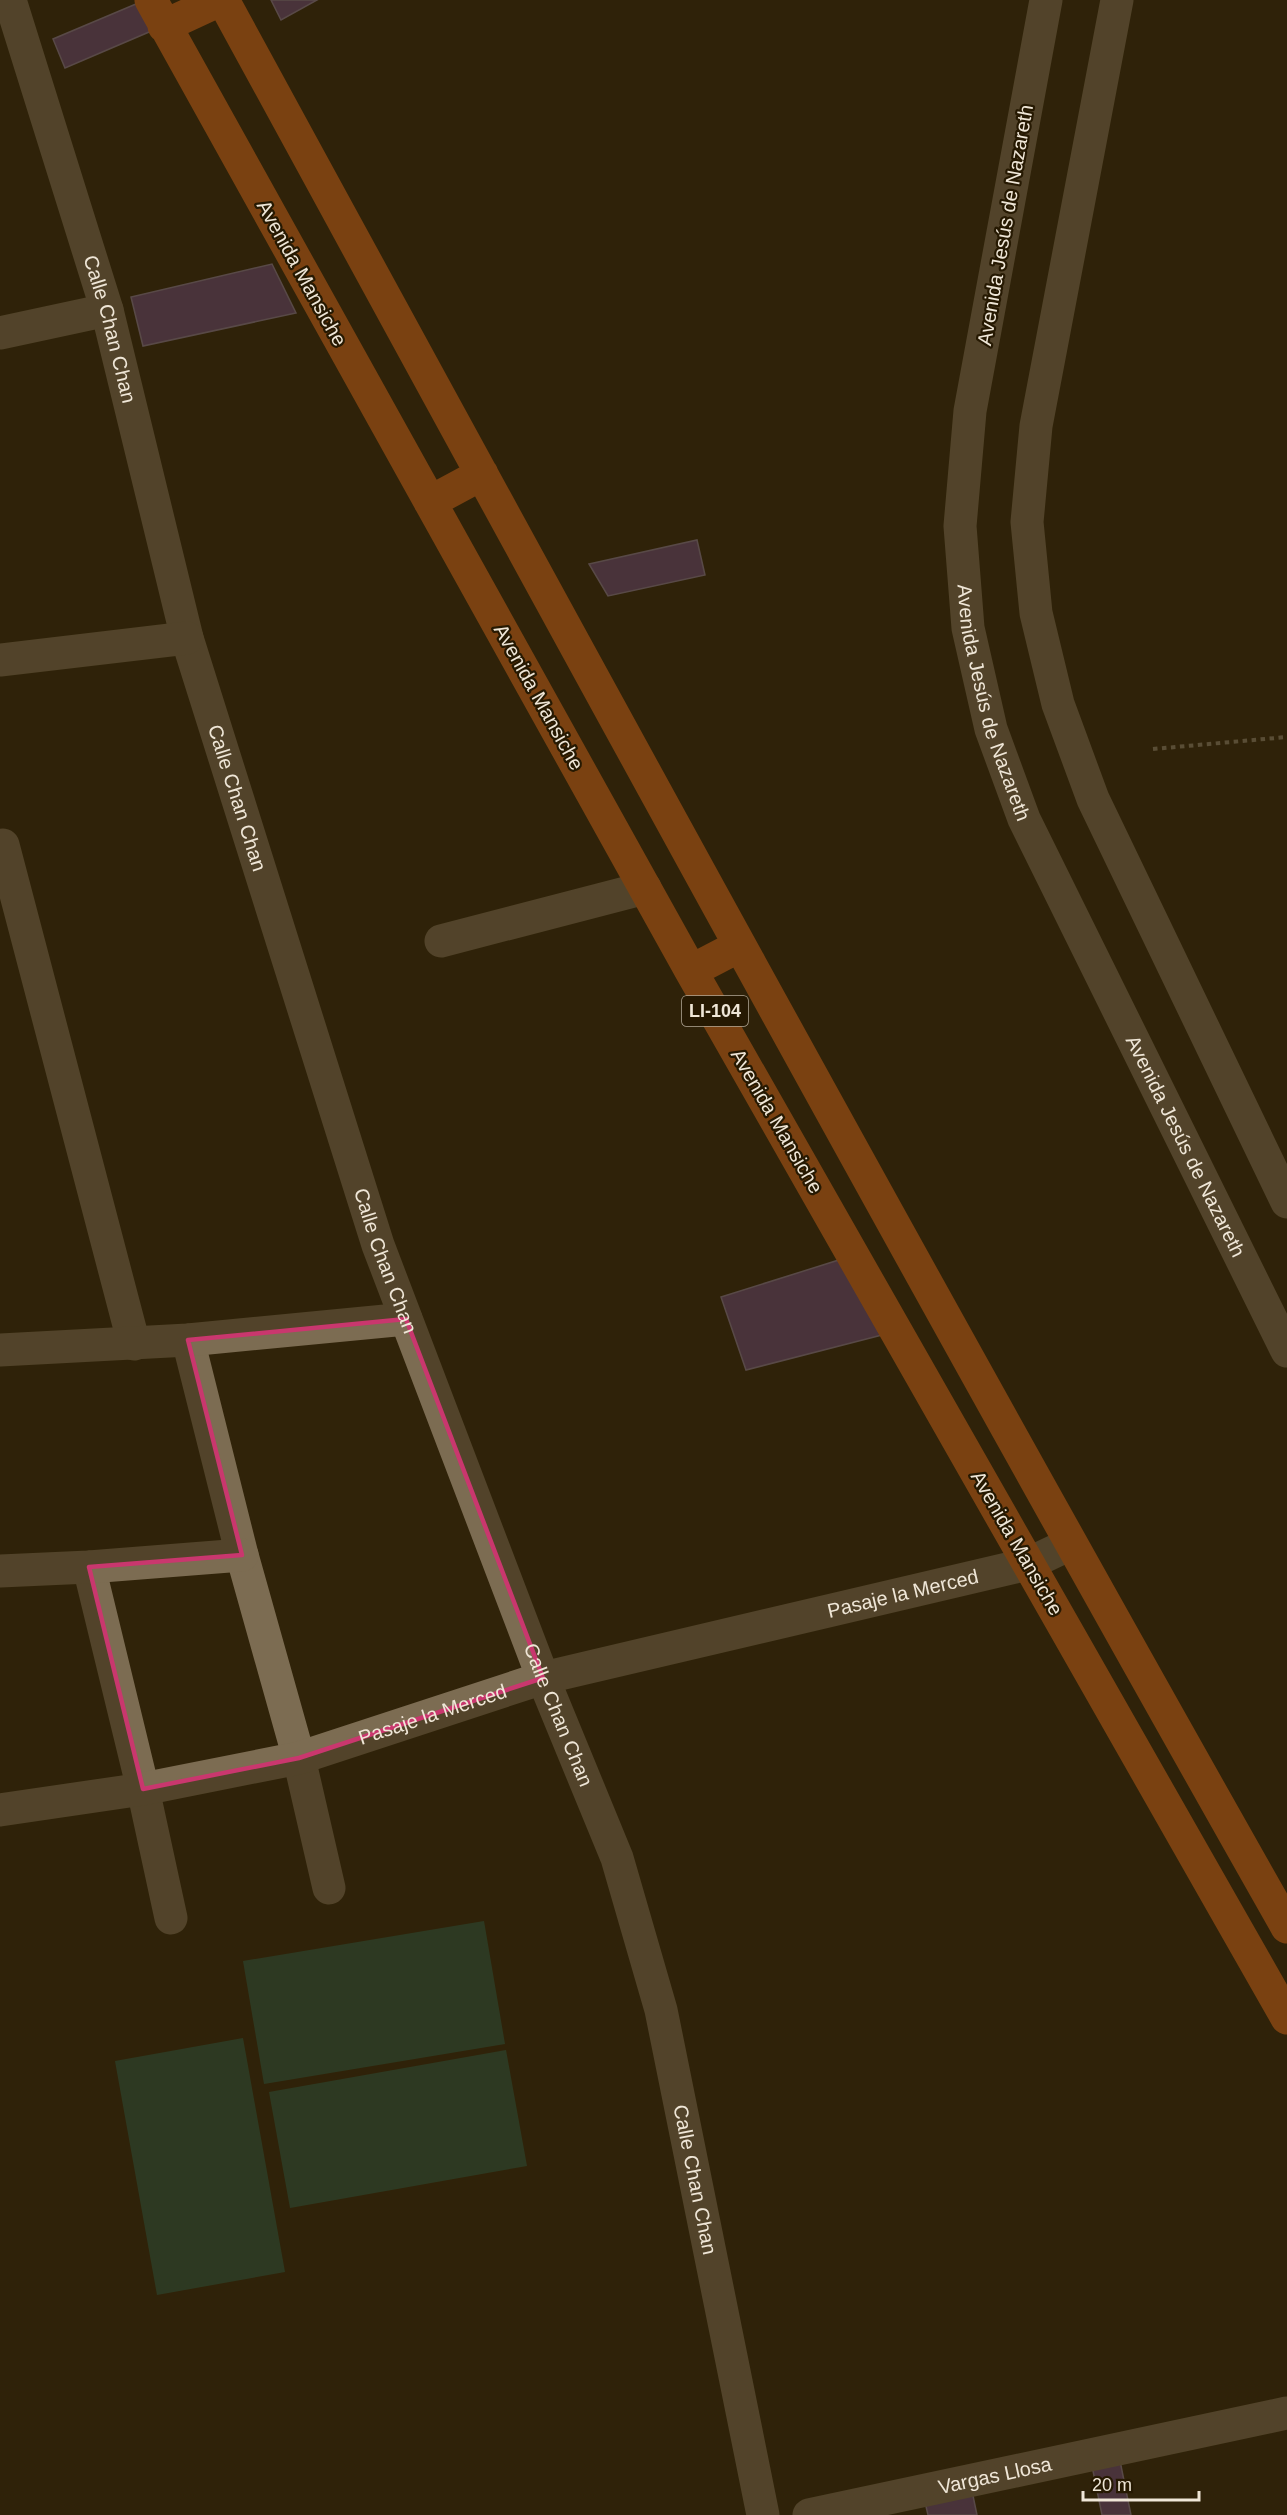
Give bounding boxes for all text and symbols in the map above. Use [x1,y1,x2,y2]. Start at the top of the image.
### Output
street label: Avenida Jesús de Nazareth [973,103,1037,347]
street label: Avenida Mansiche [253,196,351,350]
street label: Calle Chan Chan [79,252,140,405]
street label: Avenida Jesús de Nazareth [954,583,1035,824]
street label: Avenida Mansiche [490,620,588,774]
street label: Calle Chan Chan [204,722,271,874]
road number: LI-104 [682,996,748,1026]
street label: Avenida Jesús de Nazareth [1122,1032,1250,1260]
street label: Avenida Mansiche [727,1045,827,1197]
street label: Calle Chan Chan [350,1185,422,1336]
street label: Avenida Mansiche [967,1467,1067,1619]
street label: Pasaje la Merced [825,1565,981,1622]
street label: Calle Chan Chan [520,1640,597,1790]
street label: Pasaje la Merced [356,1680,509,1749]
street label: Calle Chan Chan [669,2103,721,2256]
street label: Vargas Llosa [936,2452,1054,2498]
scale bar [1083,2464,1198,2502]
text: 20 m [1092,2475,1132,2495]

